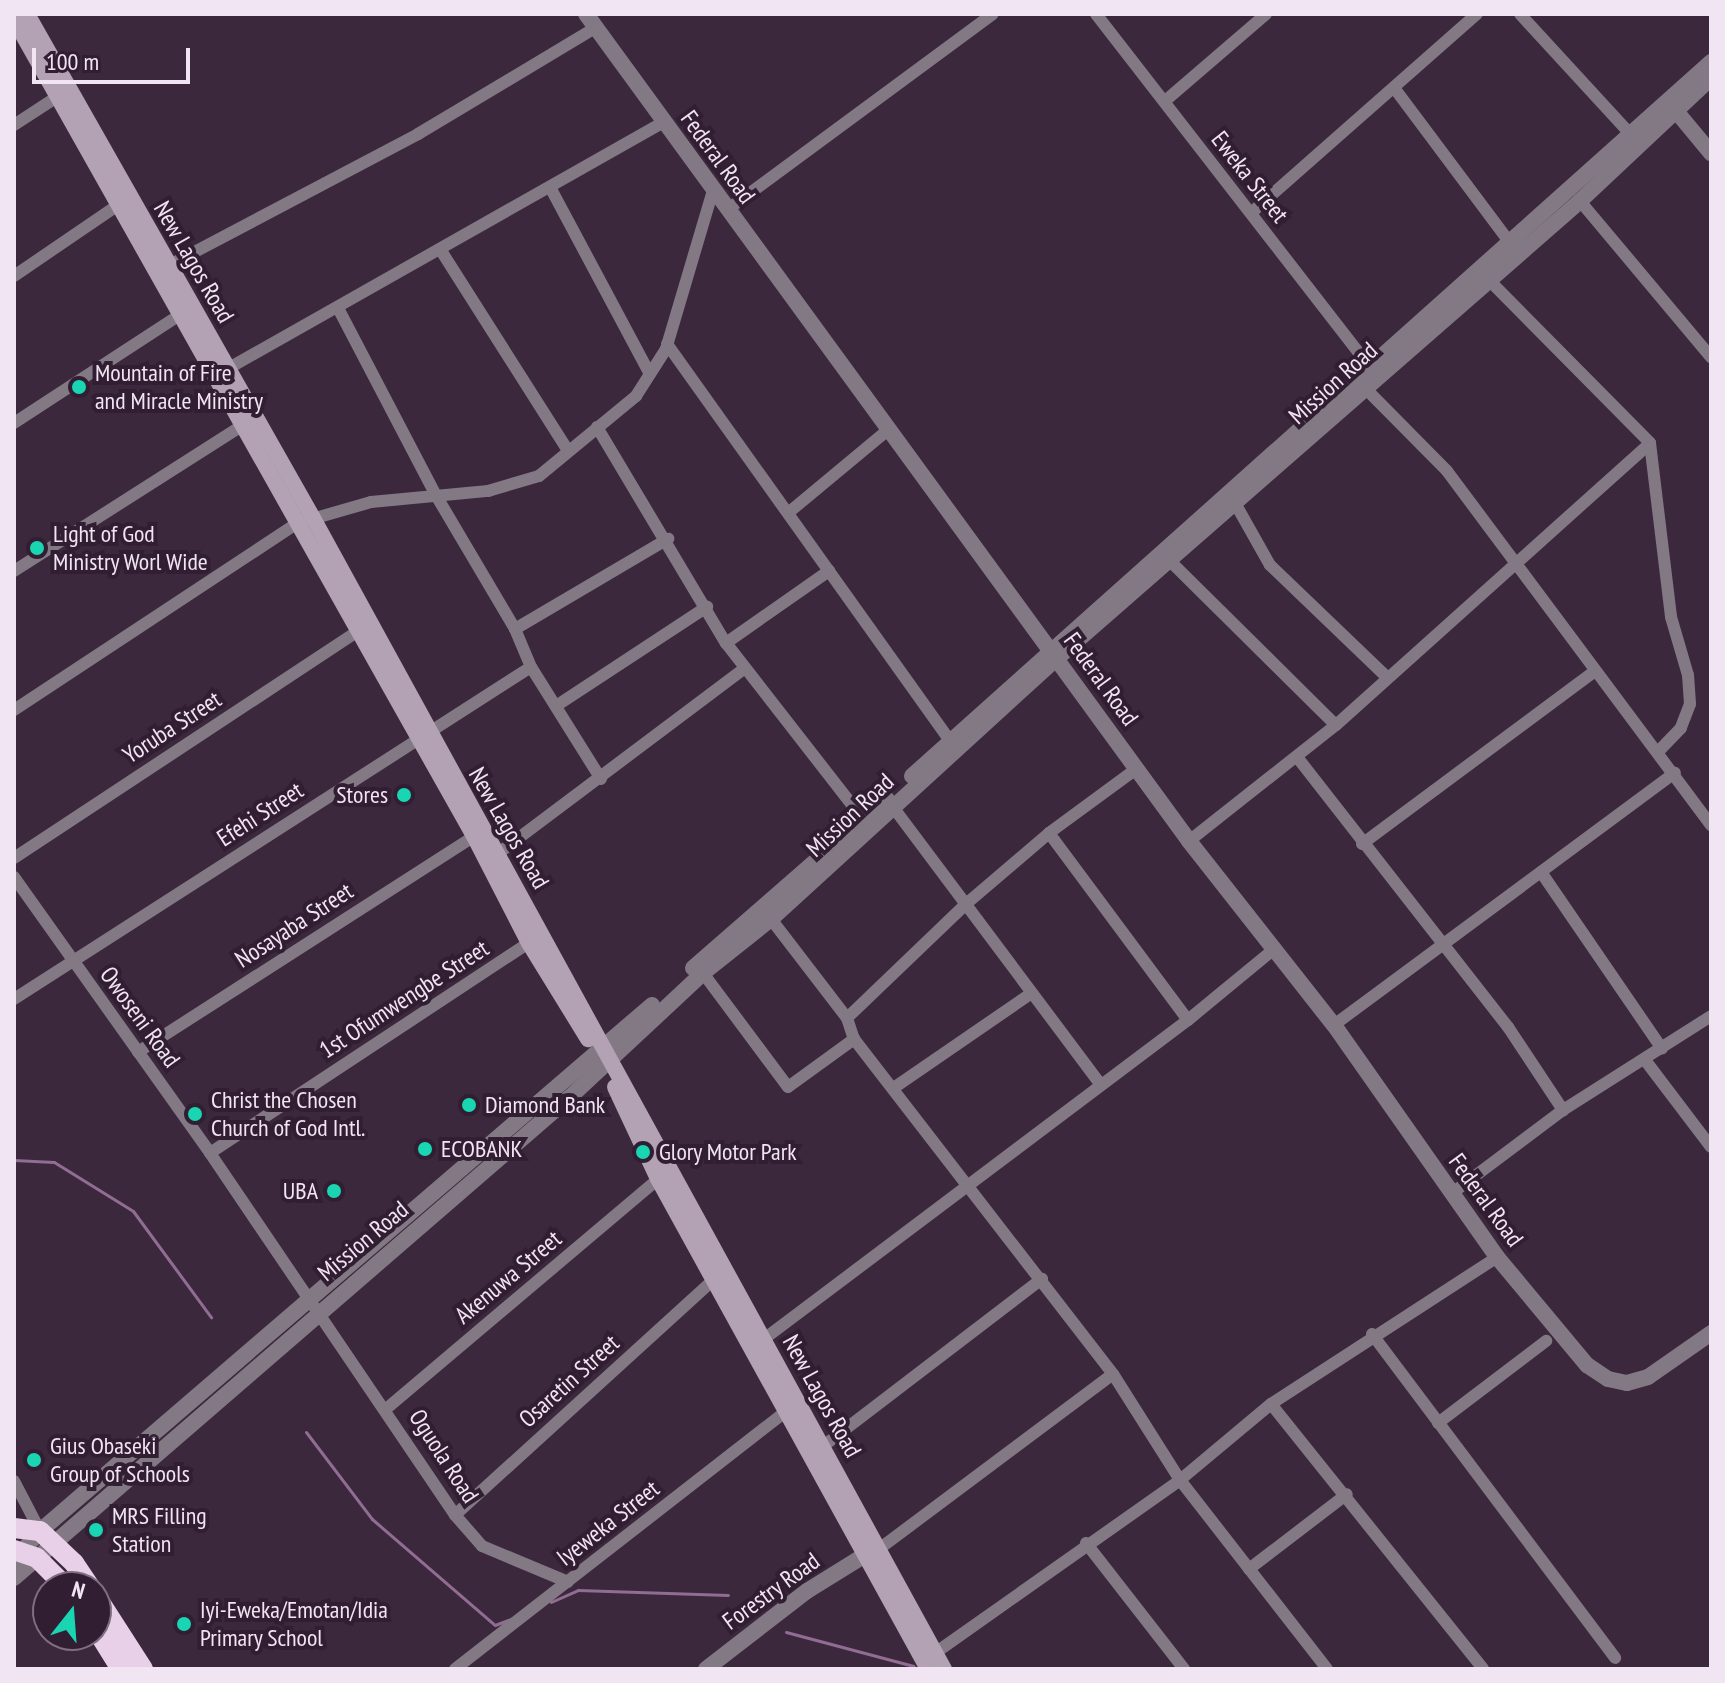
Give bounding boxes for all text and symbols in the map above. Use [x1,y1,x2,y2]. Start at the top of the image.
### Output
scale bar [36,32,194,82]
text: 100 m [46,46,99,77]
street label: Federal Road [675,105,761,209]
street label: Eweka Street [1205,126,1295,228]
street label: New Lagos Road [148,196,240,328]
street label: Mission Road [1283,336,1383,430]
place label: Mountain of Fire and Miracle Ministry [95,359,263,415]
marker: Mountain of Fire and Miracle Ministry [70,378,88,396]
place label: Light of God Ministry Worl Wide [53,520,209,576]
marker: Light of God Ministry Worl Wide [28,539,46,557]
street label: Federal Road [1058,627,1144,731]
street label: Yoruba Street [117,685,227,769]
street label: New Lagos Road [463,762,555,894]
street label: Mission Road [800,767,900,863]
street label: Efehi Street [212,776,308,852]
place label: Stores [336,781,388,809]
marker: Stores [395,786,413,804]
street label: Nosayaba Street [230,876,358,974]
street label: 1st Ofumwengbe Street [314,934,494,1064]
street label: Owoseni Road [94,961,186,1073]
place label: Christ the Chosen Church of God Intl. [211,1086,365,1142]
place label: Diamond Bank [485,1091,605,1119]
marker: Diamond Bank [460,1096,478,1114]
marker: Christ the Chosen Church of God Intl. [186,1105,204,1123]
place label: ECOBANK [441,1135,522,1163]
place label: Glory Motor Park [659,1138,797,1166]
marker: ECOBANK [416,1140,434,1158]
marker: Glory Motor Park [634,1143,652,1161]
street label: Federal Road [1443,1148,1529,1252]
place label: UBA [283,1177,318,1205]
marker: UBA [325,1182,343,1200]
street label: Mission Road [312,1195,414,1287]
street label: Akenuwa Street [449,1224,567,1330]
street label: Osaretin Street [513,1329,625,1433]
street label: New Lagos Road [776,1330,868,1462]
street label: Oguola Road [403,1404,485,1508]
place label: Gius Obaseki Group of Schools [50,1432,190,1488]
marker: Gius Obaseki Group of Schools [25,1451,43,1469]
street label: Iyeweka Street [551,1474,665,1572]
place label: MRS Filling Station [112,1502,207,1558]
marker: MRS Filling Station [87,1521,105,1539]
street label: Forestry Road [717,1546,825,1636]
north arrow [32,1571,112,1651]
text: N [69,1575,88,1605]
place label: Iyi-Eweka/Emotan/Idia Primary School [200,1596,388,1652]
marker: Iyi-Eweka/Emotan/Idia Primary School [175,1615,193,1633]

